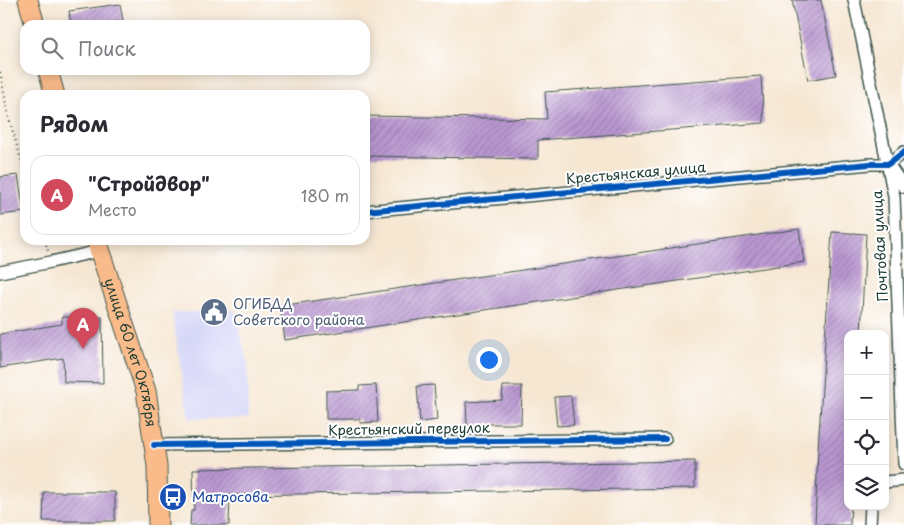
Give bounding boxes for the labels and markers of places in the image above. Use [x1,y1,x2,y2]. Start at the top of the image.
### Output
place label: ОГИБДД Советского района [233,293,365,330]
public building icon: ОГИБДД Советского района [199,297,229,327]
pin: A [67,308,99,349]
bus stop icon: Матросова [158,482,188,512]
place label: Матросова [192,486,269,507]

